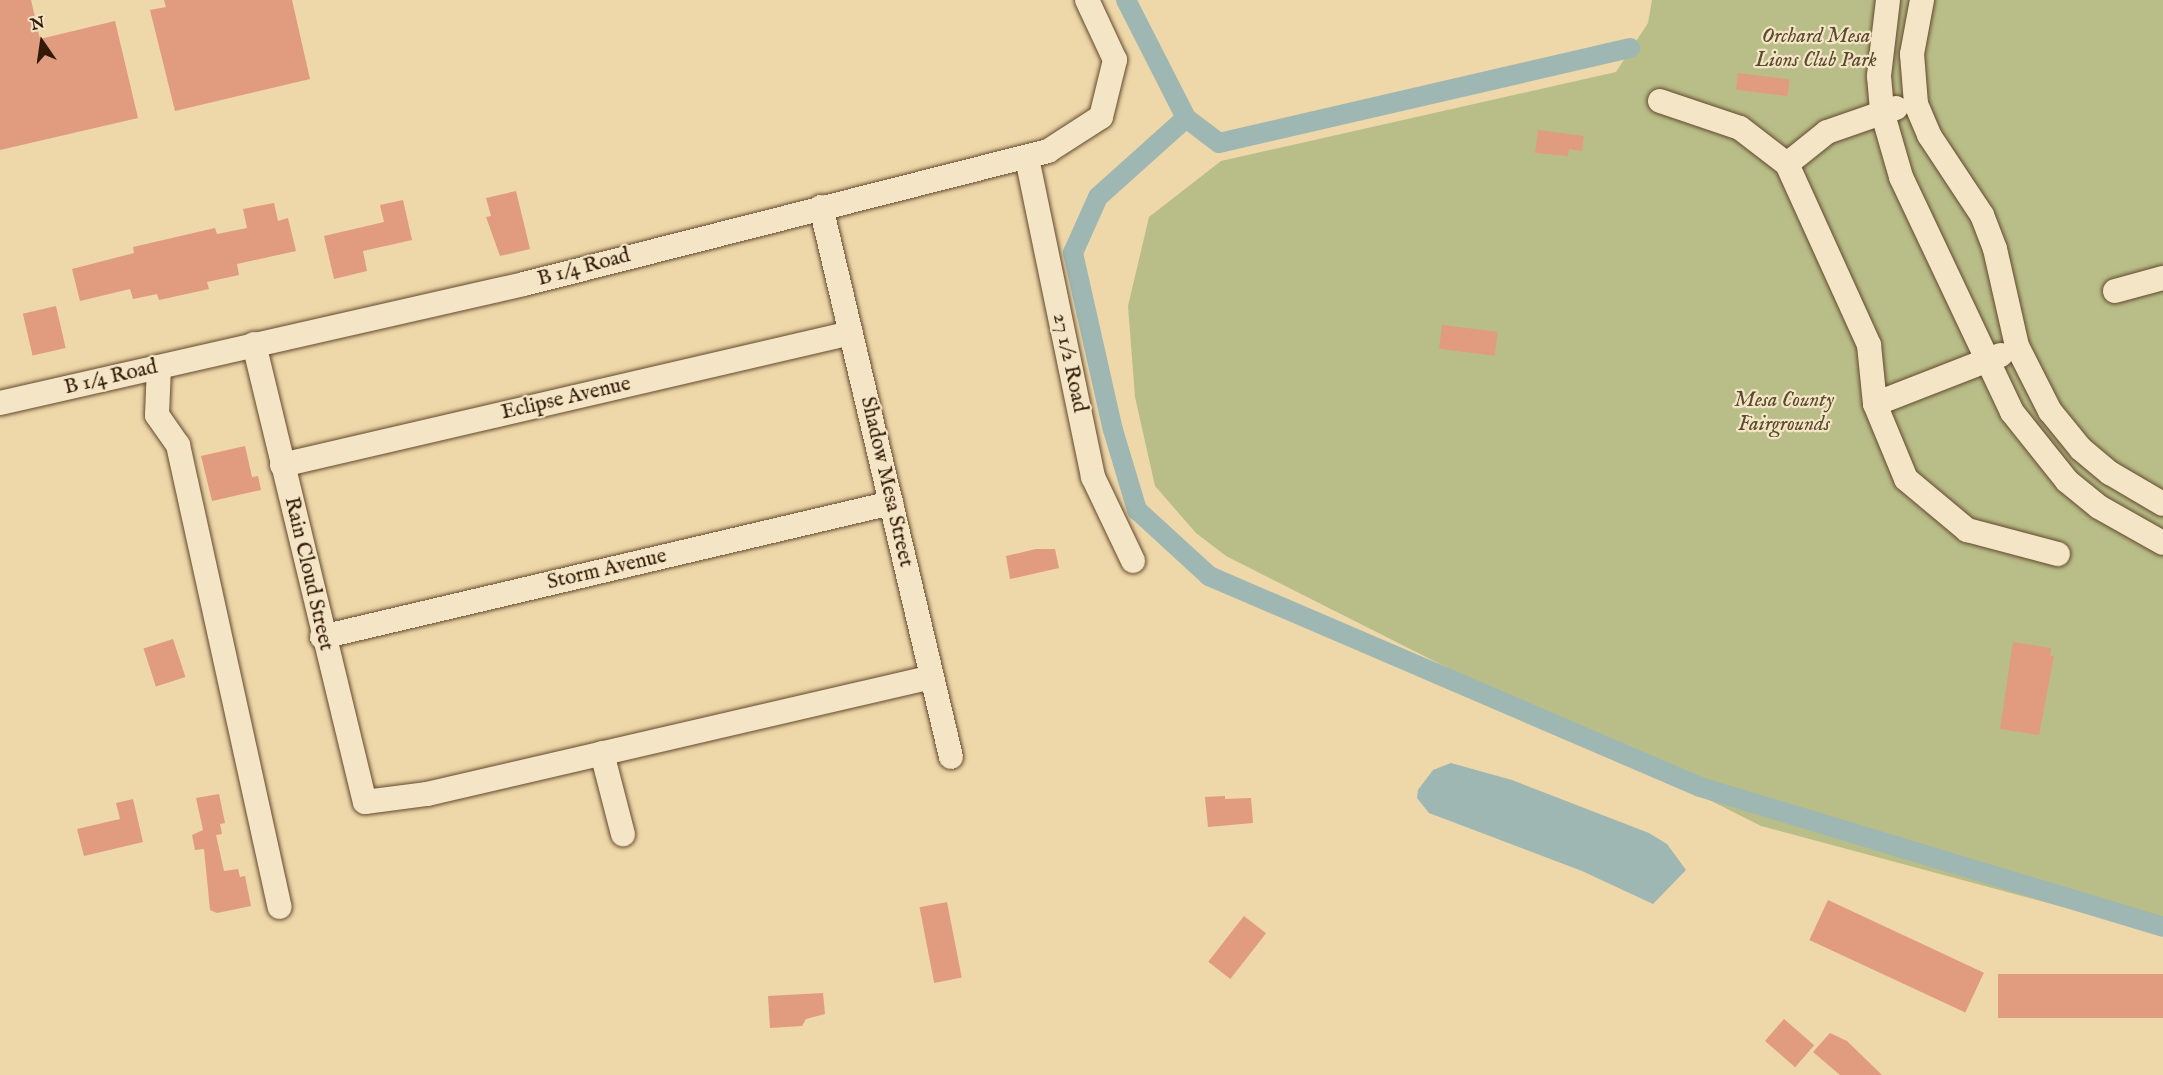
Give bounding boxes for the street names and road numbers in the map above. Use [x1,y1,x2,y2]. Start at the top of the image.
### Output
street label: B 1/4 Road [535,244,633,292]
street label: 27 1/2 Road [1046,311,1092,415]
street label: B 1/4 Road [62,355,160,401]
street label: Eclipse Avenue [499,372,633,426]
street label: Shadow Mesa Street [854,394,918,570]
street label: Rain Cloud Street [278,495,338,653]
street label: Storm Avenue [545,544,669,596]

